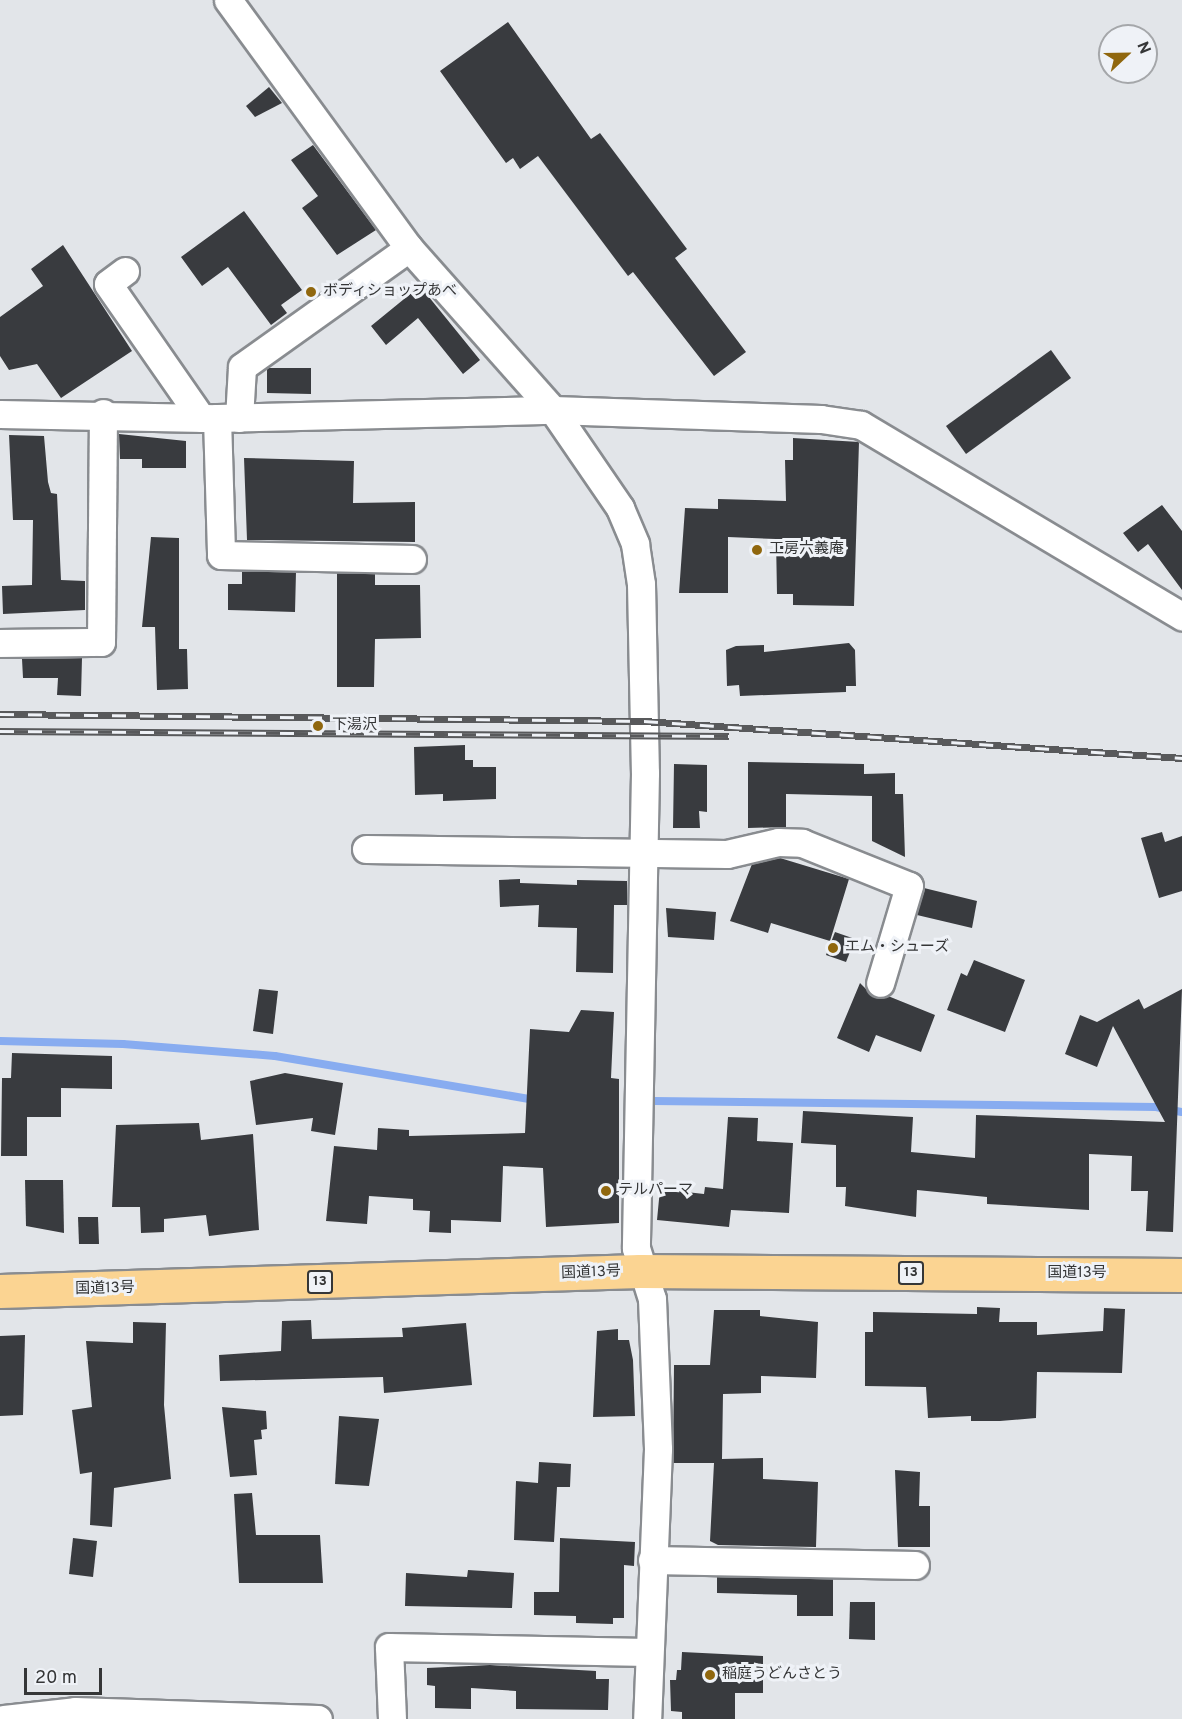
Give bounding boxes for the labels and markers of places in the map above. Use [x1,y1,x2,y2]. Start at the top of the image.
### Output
place label: ボディショップあべ [323,283,458,301]
marker: ボディショップあべ [304,285,318,299]
place label: 工房六義庵 [769,541,844,559]
marker: 工房六義庵 [750,543,764,557]
marker: 下湯沢 [309,717,327,735]
place label: 下湯沢 [332,717,377,735]
place label: エム・シューズ [845,939,950,957]
marker: エム・シューズ [826,941,840,955]
place label: テルパーマ [618,1182,693,1200]
marker: テルパーマ [599,1184,613,1198]
place label: 稲庭うどんさとう [722,1666,842,1684]
marker: 稲庭うどんさとう [703,1668,717,1682]

